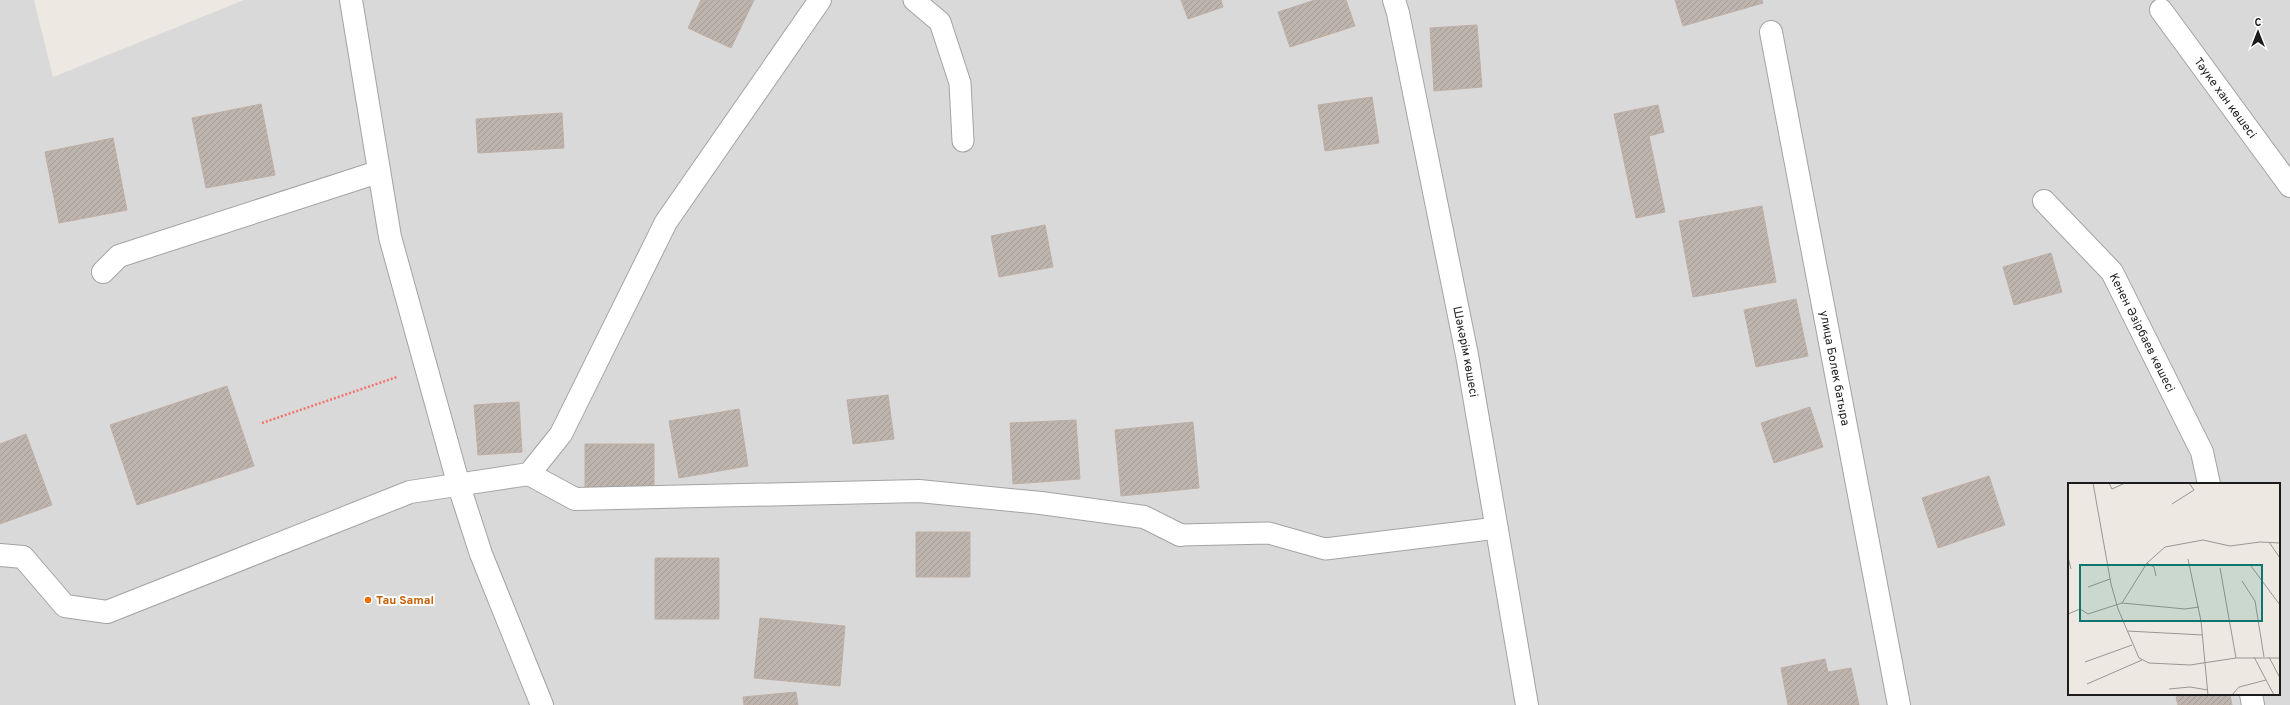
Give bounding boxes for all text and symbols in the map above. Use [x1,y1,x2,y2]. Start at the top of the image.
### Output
north arrow [2238,12,2278,52]
text: С [2254,16,2262,30]
street label: Тәуке хан көшесі [2190,55,2260,142]
street label: Кенен Әзірбаев көшесі [2105,271,2178,395]
street label: Шәкәрім көшесі [1448,305,1481,399]
street label: улица Болек батыра [1815,309,1853,427]
inset map [2068,483,2280,695]
place label: Tau Samal [376,593,434,609]
marker: Tau Samal [363,595,373,605]

